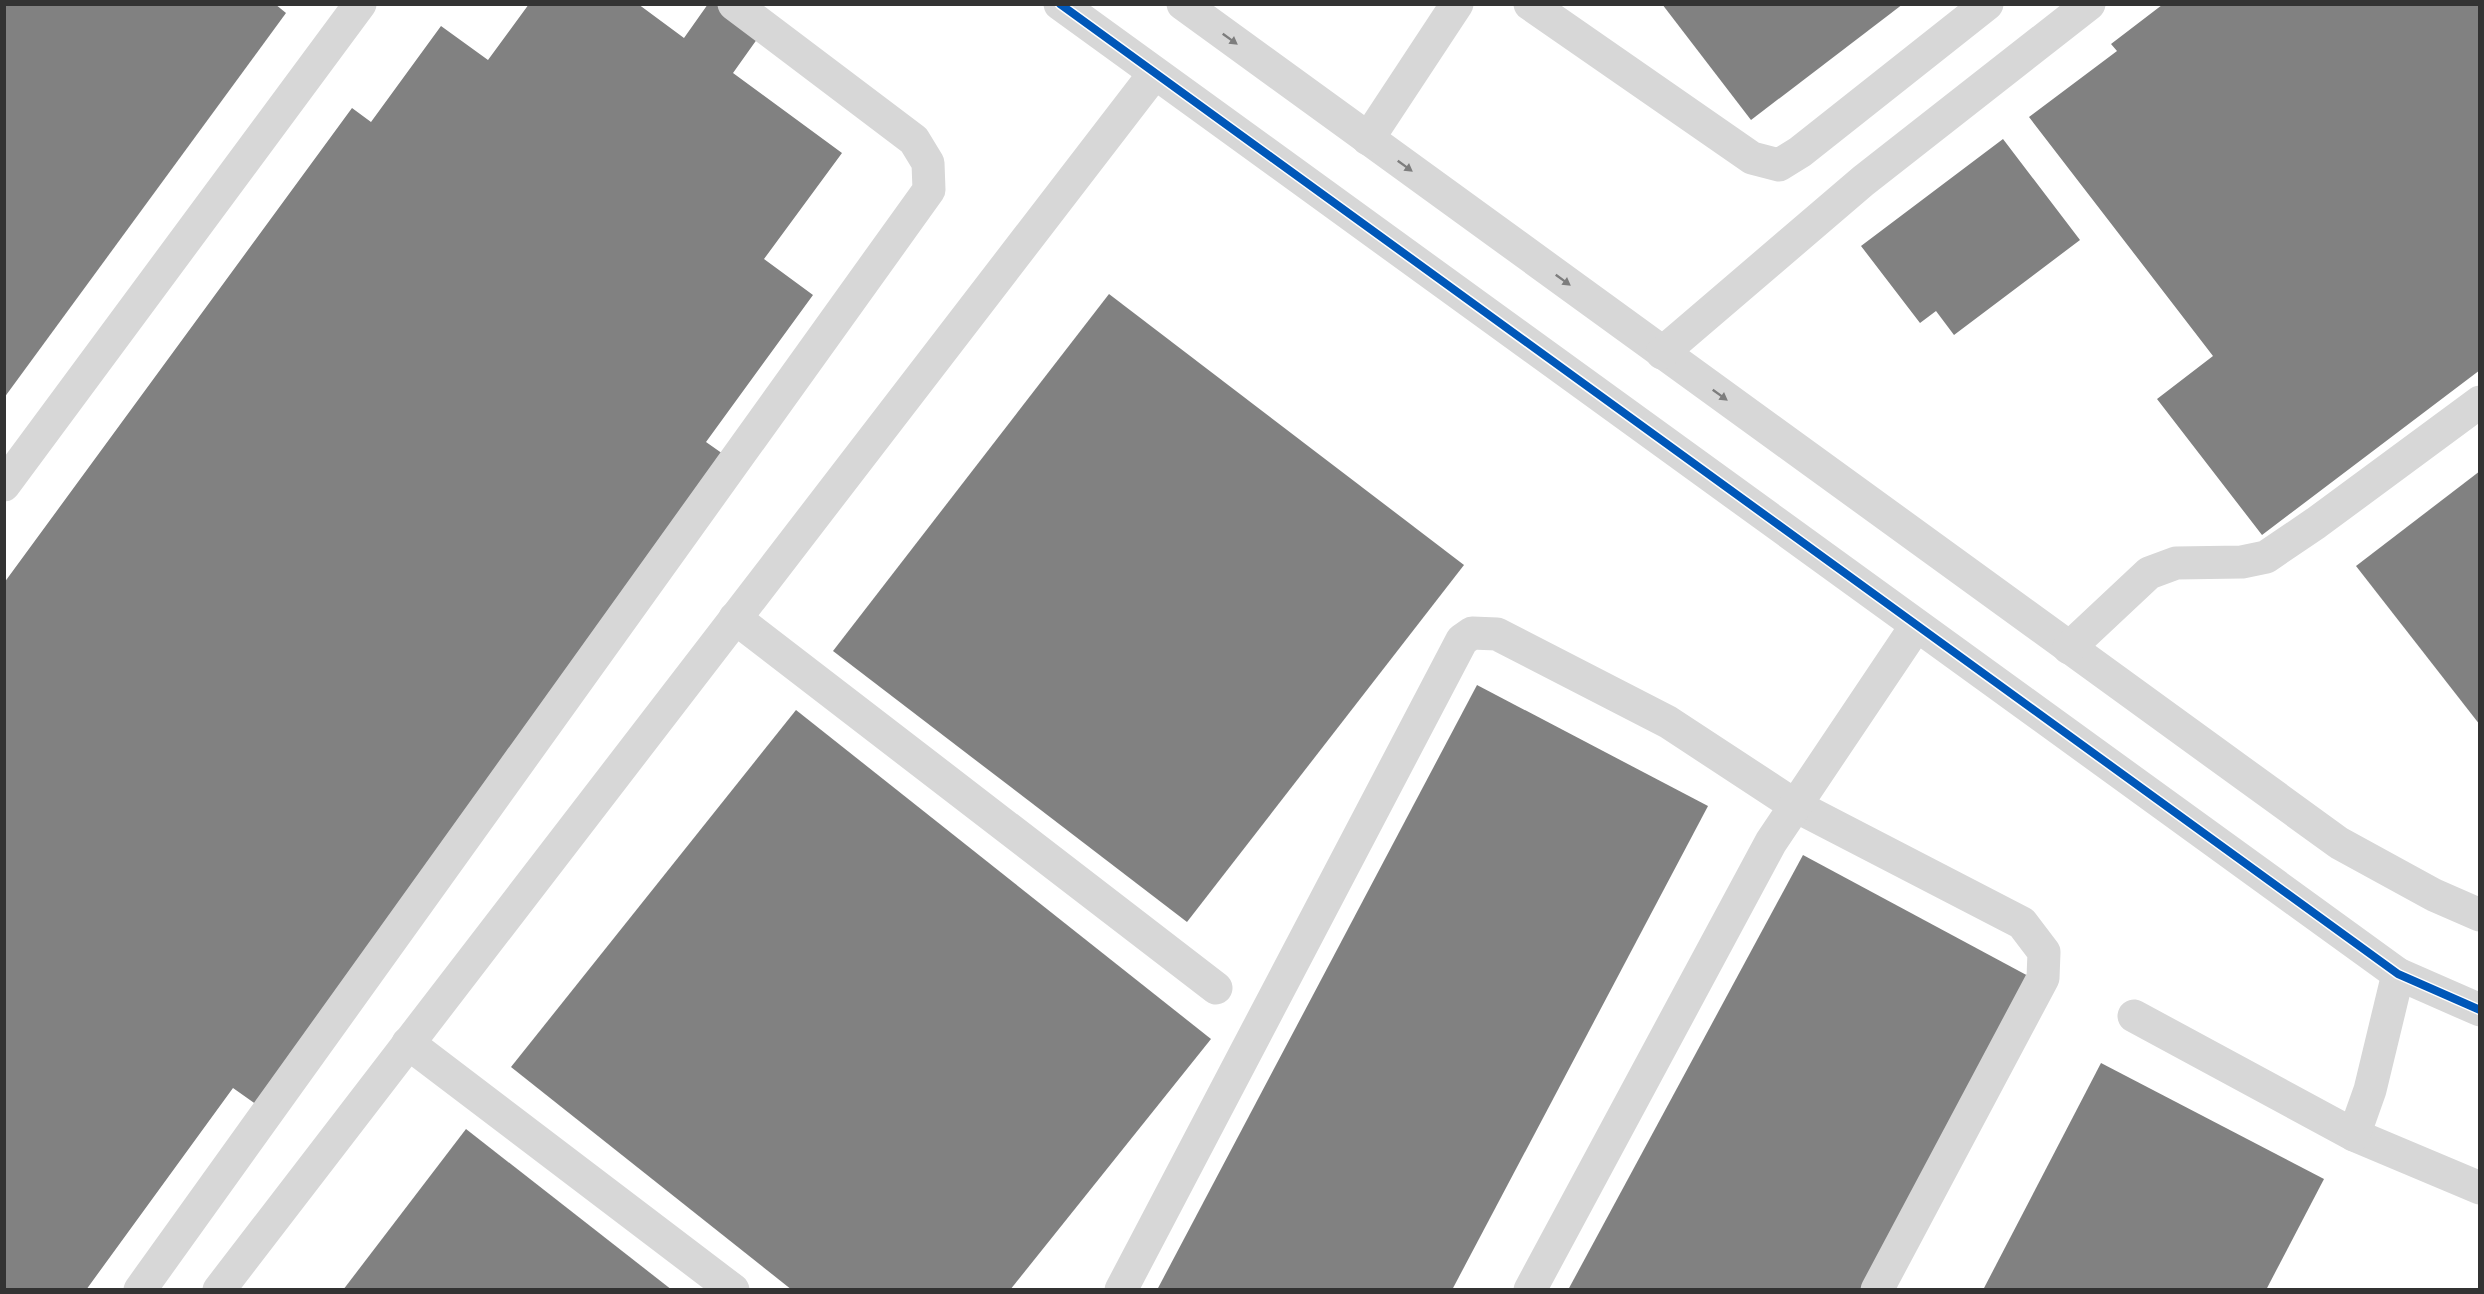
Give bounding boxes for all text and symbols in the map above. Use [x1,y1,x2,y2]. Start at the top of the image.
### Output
one-way arrow [1221,33,1237,45]
one-way arrow [1396,160,1412,172]
one-way arrow [1554,274,1570,286]
one-way arrow [1712,389,1728,401]

